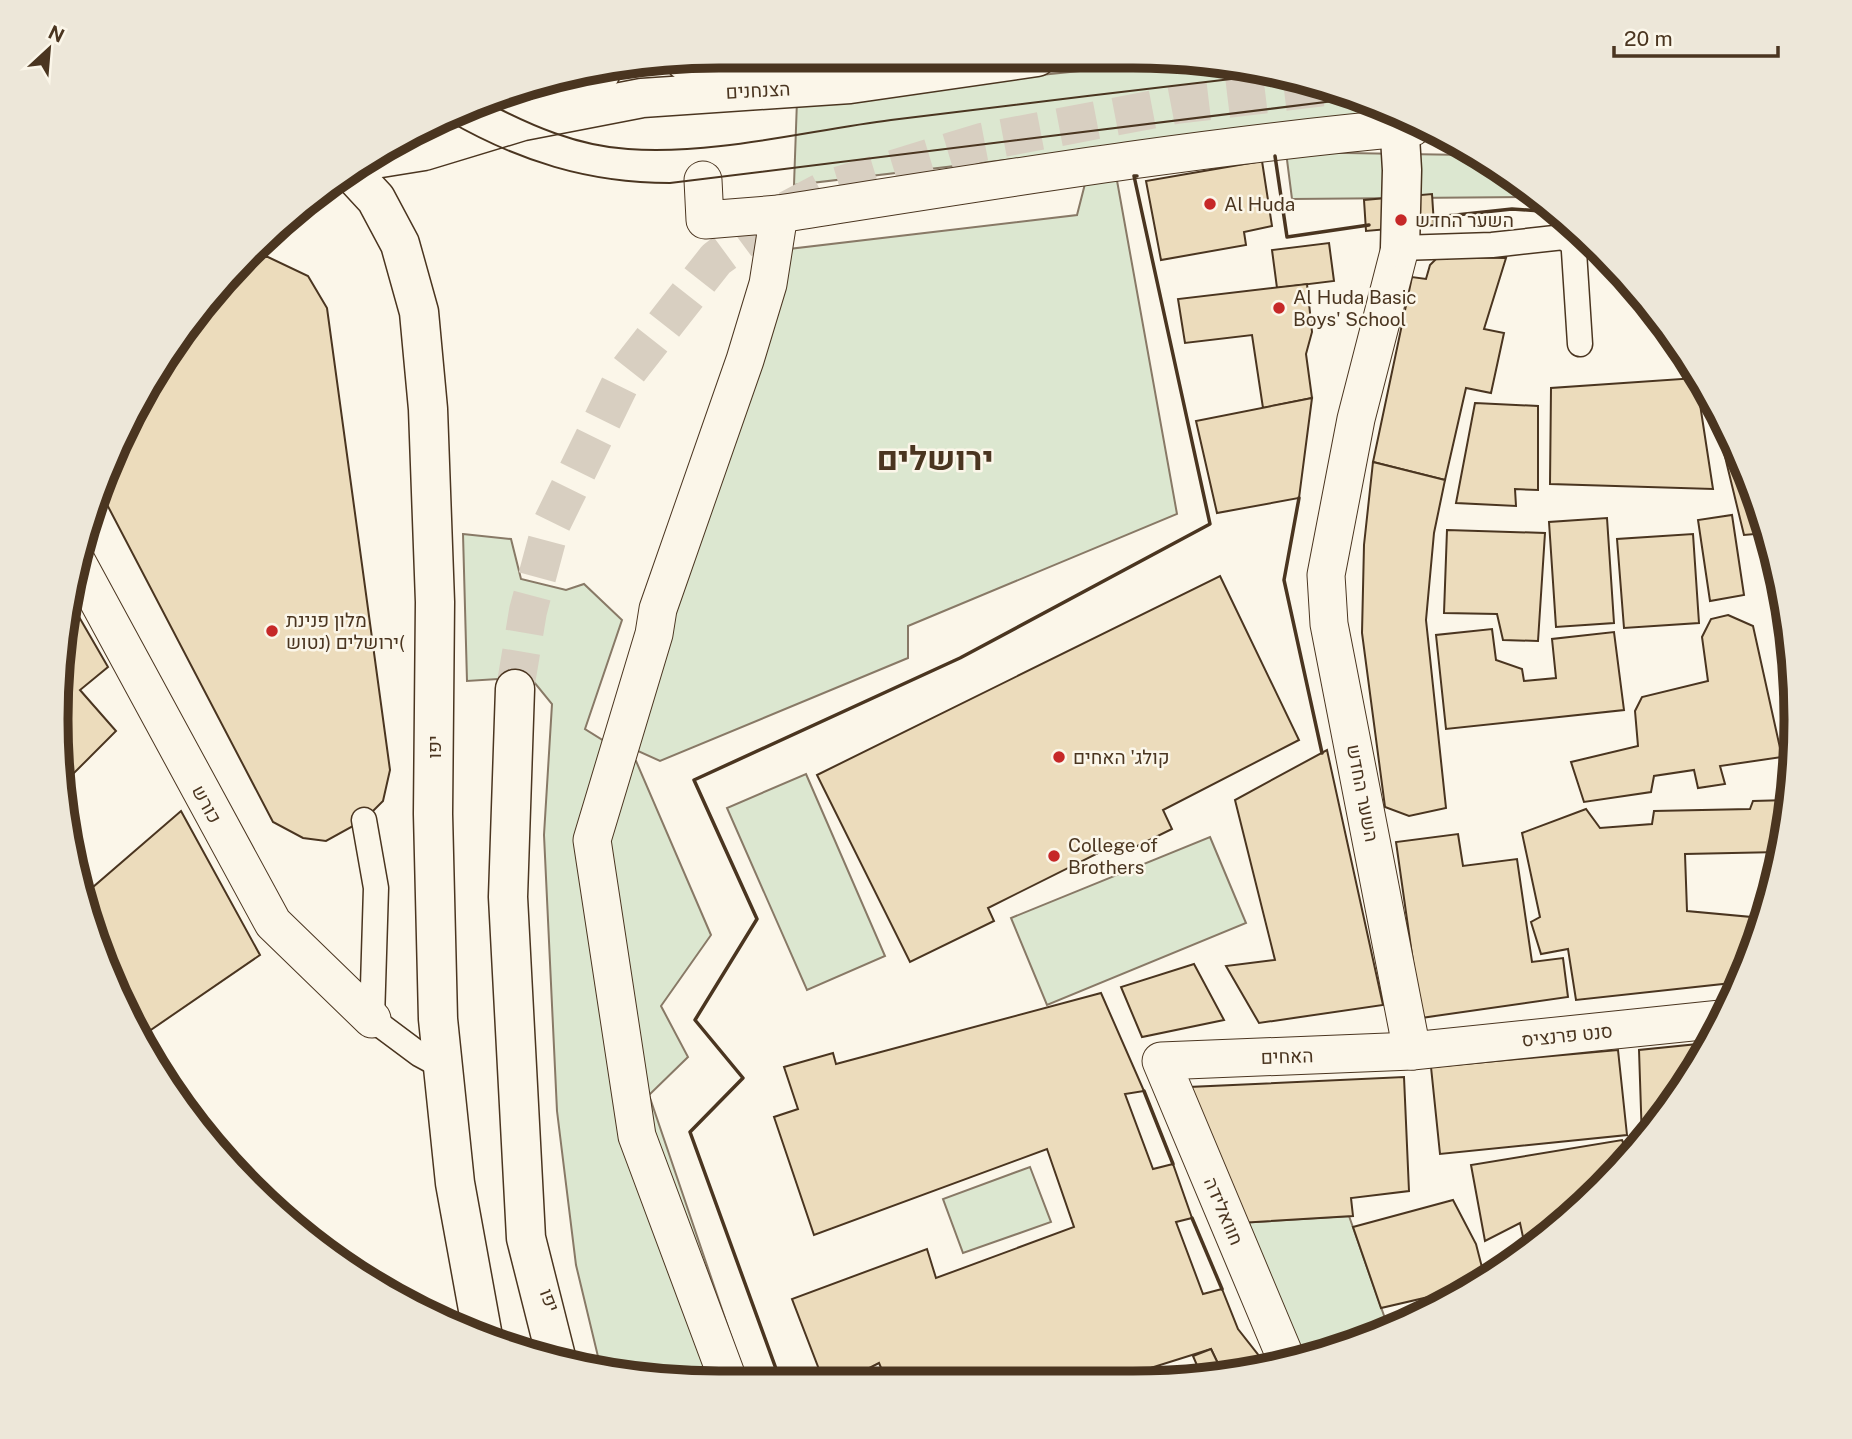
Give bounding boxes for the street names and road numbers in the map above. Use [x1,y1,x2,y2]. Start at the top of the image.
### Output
street label: הצנחנים [725,77,791,103]
street label: יפו [423,735,445,759]
street label: השער החדש [1343,742,1383,844]
street label: כורש [188,781,226,827]
street label: סנט פרנציס [1520,1019,1614,1051]
street label: האחים [1260,1044,1314,1068]
street label: חוואלידה [1200,1174,1248,1248]
street label: יפו [536,1285,564,1315]

